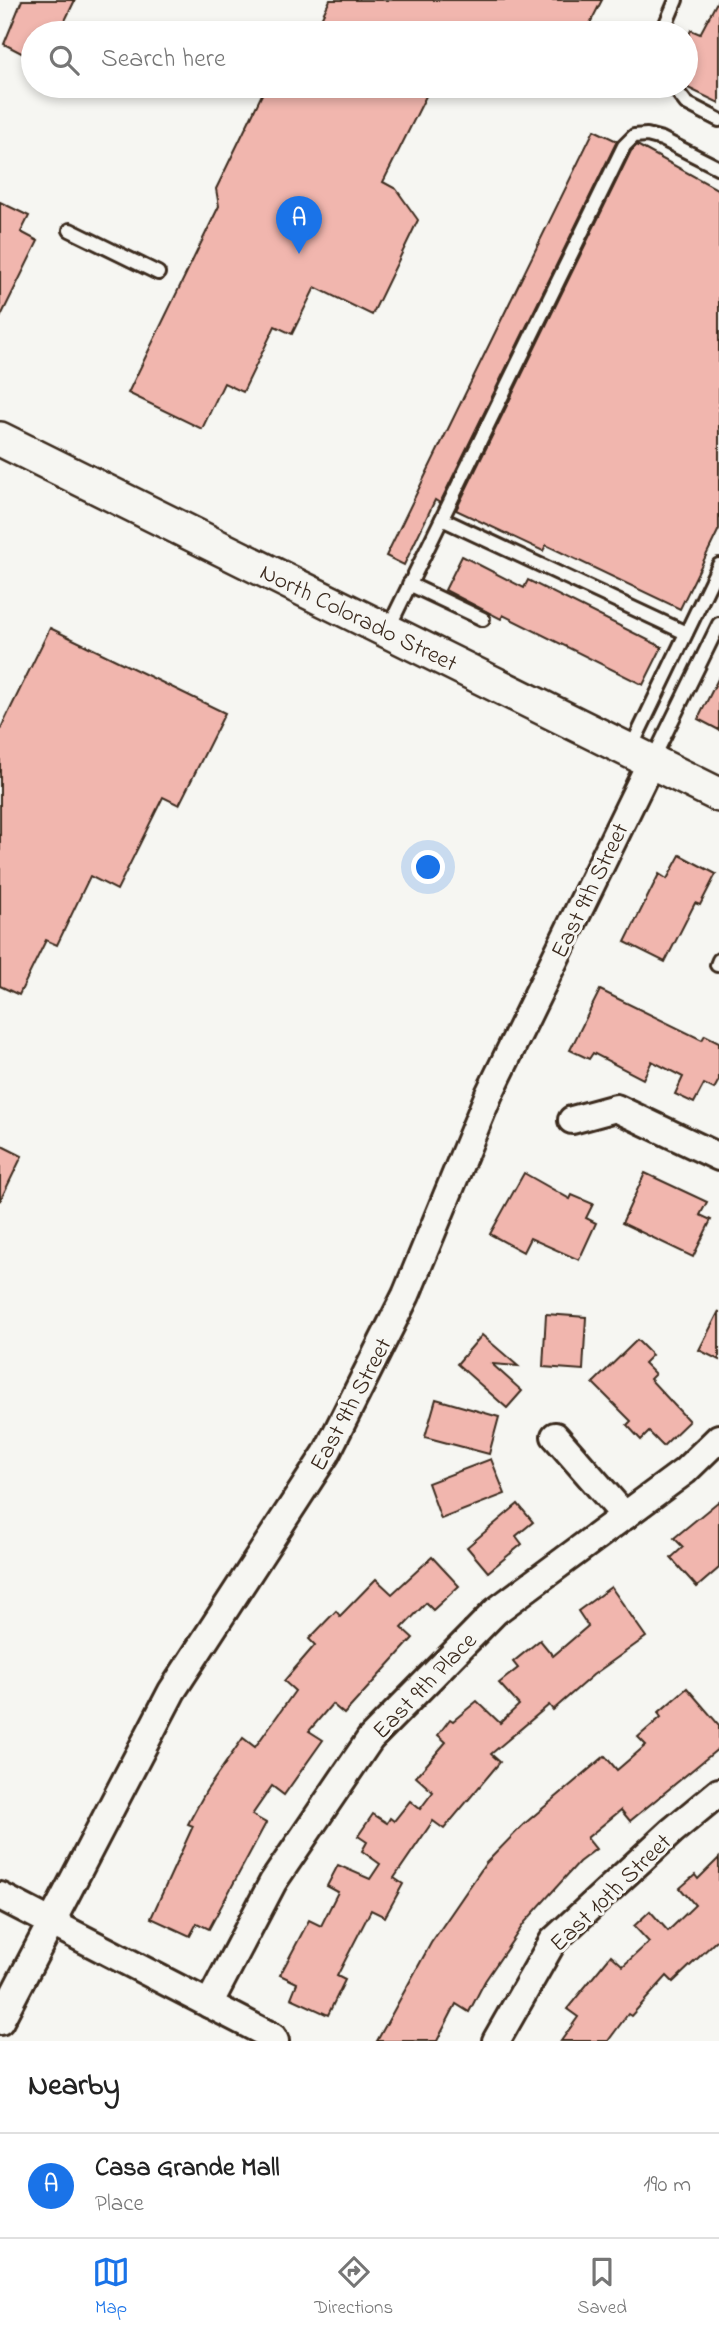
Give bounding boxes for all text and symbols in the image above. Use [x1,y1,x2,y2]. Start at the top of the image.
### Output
search box [21,21,698,98]
icon: search [45,41,83,79]
text: Search here [101,41,226,79]
pin: A [276,196,322,254]
street label: North Colorado Street [253,556,463,682]
street label: East 9th Street [543,817,639,965]
your location [411,850,445,884]
street label: East 9th Street [302,1332,402,1478]
street label: East 9th Place [366,1625,486,1748]
street label: East 10th Street [543,1826,681,1961]
text: Nearby [28,2065,120,2109]
text: Casa Grande Mall [95,2150,280,2188]
text: A [44,2169,58,2202]
text: 190 m [643,2169,691,2202]
text: Place [95,2188,144,2221]
tab: Map [92,2253,130,2322]
tab: Directions [314,2253,393,2322]
tab: Saved [577,2253,627,2322]

